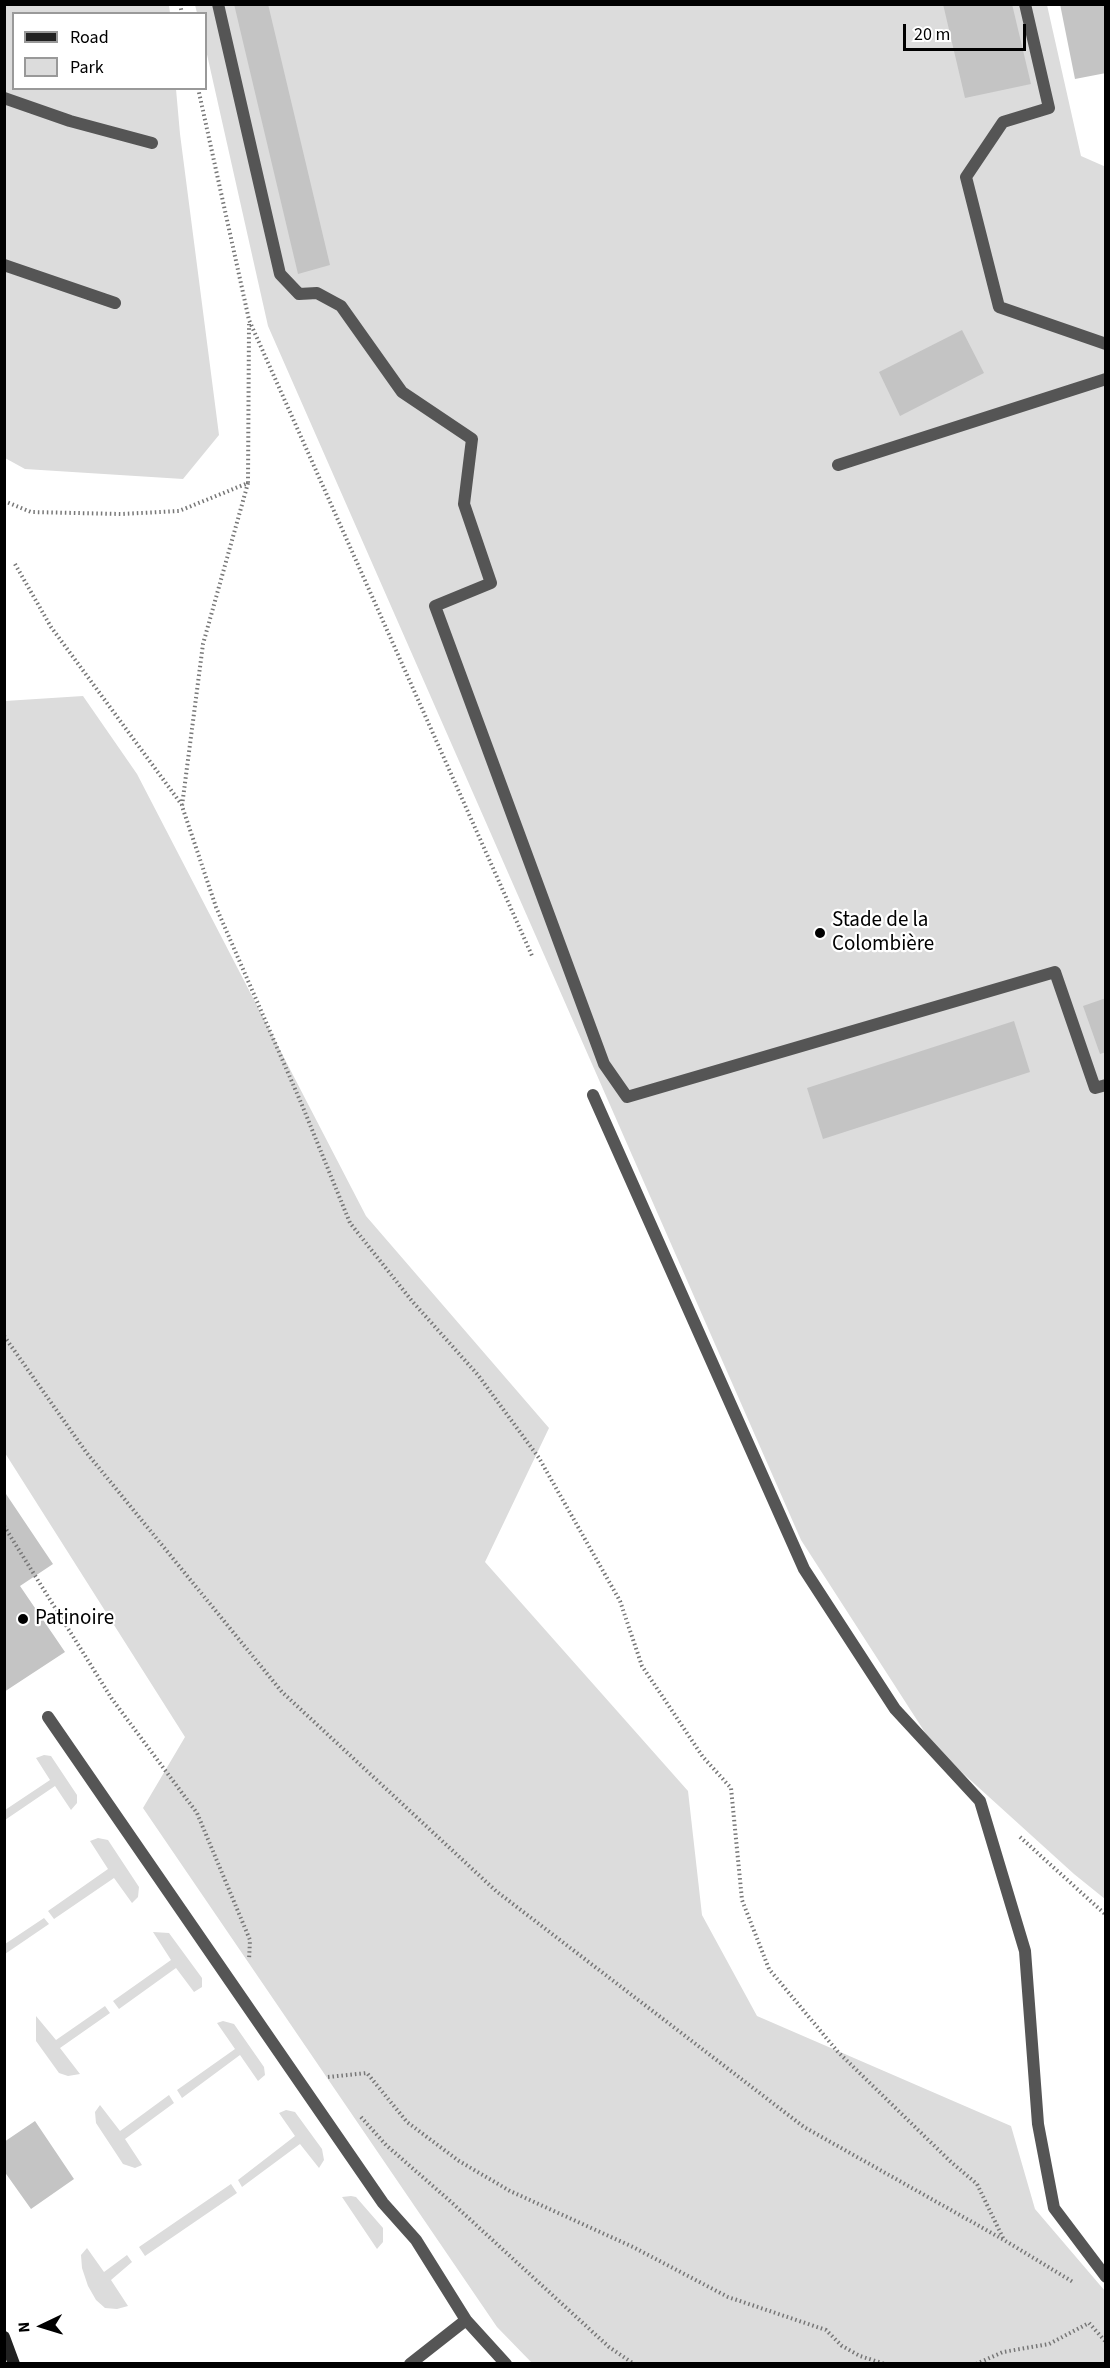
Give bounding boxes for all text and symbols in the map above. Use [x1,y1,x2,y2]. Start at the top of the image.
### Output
legend [12,12,207,90]
scale bar [906,12,1029,50]
text: 20 m [914,22,950,47]
text: Road [70,25,109,50]
text: Park [70,55,104,80]
place label: Stade de la Colombière [832,908,934,958]
marker: Stade de la Colombière [813,926,827,940]
place label: Patinoire [35,1606,114,1632]
marker: Patinoire [16,1612,30,1626]
north arrow [12,2296,72,2356]
text: N [13,2321,35,2333]

